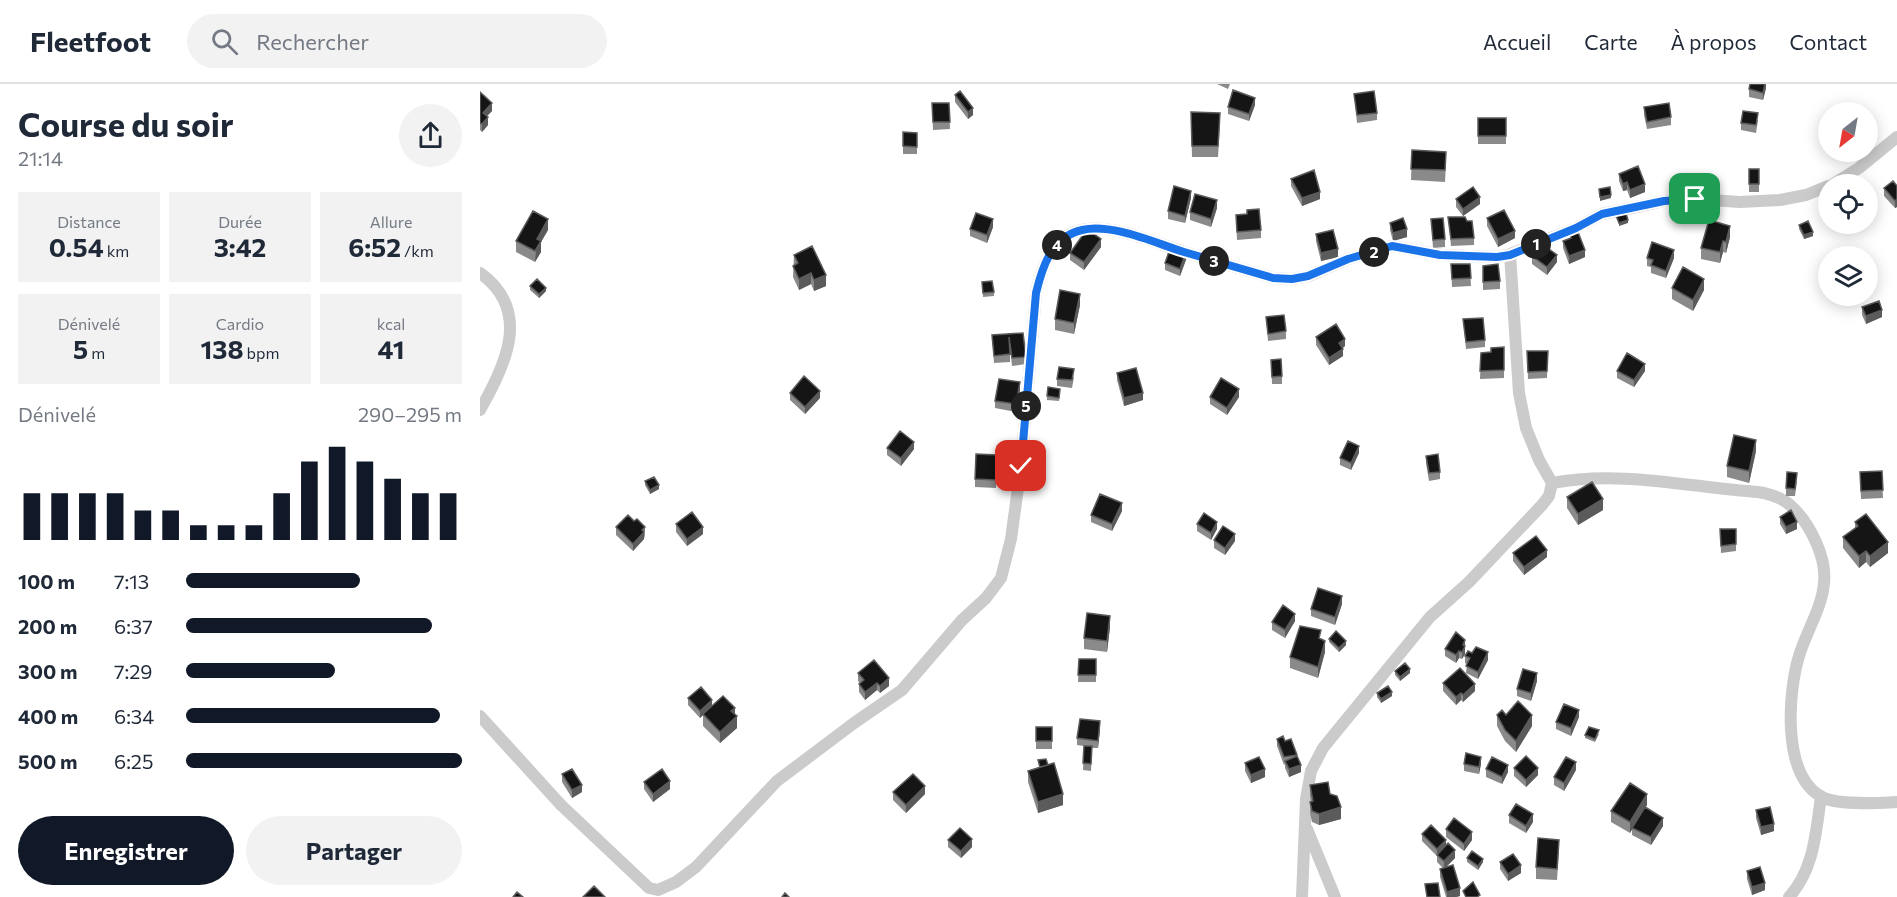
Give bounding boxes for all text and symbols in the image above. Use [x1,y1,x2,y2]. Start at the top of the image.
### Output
search box [187,14,607,68]
text: Fleetfoot [30,24,151,58]
icon: search [208,25,241,58]
text: Rechercher [256,28,369,55]
text: Accueil [1483,29,1551,54]
text: Carte [1584,29,1638,54]
text: À propos [1671,29,1756,54]
text: Contact [1789,29,1867,54]
north arrow [1818,102,1878,162]
map controls [1818,102,1878,306]
text: Course du soir [18,103,234,144]
button: share [399,104,462,167]
text: 21:14 [18,146,63,170]
pin [1669,173,1720,224]
button: locate [1818,174,1878,234]
icon: arrive [1678,182,1711,215]
text: Distance [57,212,121,231]
text: Durée [218,212,262,231]
text: Allure [370,212,412,231]
pin: 1 [1521,229,1551,259]
pin: 4 [1042,230,1072,260]
text: 0.54 [49,231,104,262]
text: 3:42 [214,231,266,262]
text: 6:52 [348,231,401,262]
text: 1 [1532,234,1540,253]
text: 4 [1052,235,1062,254]
pin: 2 [1359,237,1389,267]
text: km [104,241,129,260]
text: /km [401,241,434,260]
text: 2 [1369,242,1379,261]
pin: 3 [1199,246,1229,276]
button: layers [1818,246,1878,306]
text: 3 [1209,251,1219,270]
text: Dénivelé [58,314,120,333]
text: Cardio [216,314,264,333]
text: kcal [377,314,405,333]
text: 5 [73,333,88,364]
text: 138 [201,333,244,364]
text: 41 [378,333,404,364]
text: m [88,343,105,362]
text: bpm [244,343,279,362]
pin: 5 [1011,391,1041,421]
text: 5 [1021,396,1031,415]
text: Dénivelé [18,402,96,426]
text: 290–295 m [358,402,462,426]
pin [995,440,1046,491]
icon: check [1004,449,1037,482]
text: 100 m [18,569,75,593]
text: 7:13 [114,569,149,593]
text: 200 m [18,614,77,638]
text: 6:37 [114,614,153,638]
text: 300 m [18,659,78,683]
text: 7:29 [114,659,152,683]
text: 400 m [18,704,78,728]
text: 6:34 [114,704,154,728]
text: 500 m [18,749,78,773]
text: 6:25 [114,749,153,773]
button: Enregistrer [18,816,234,885]
button: Partager [246,816,462,885]

